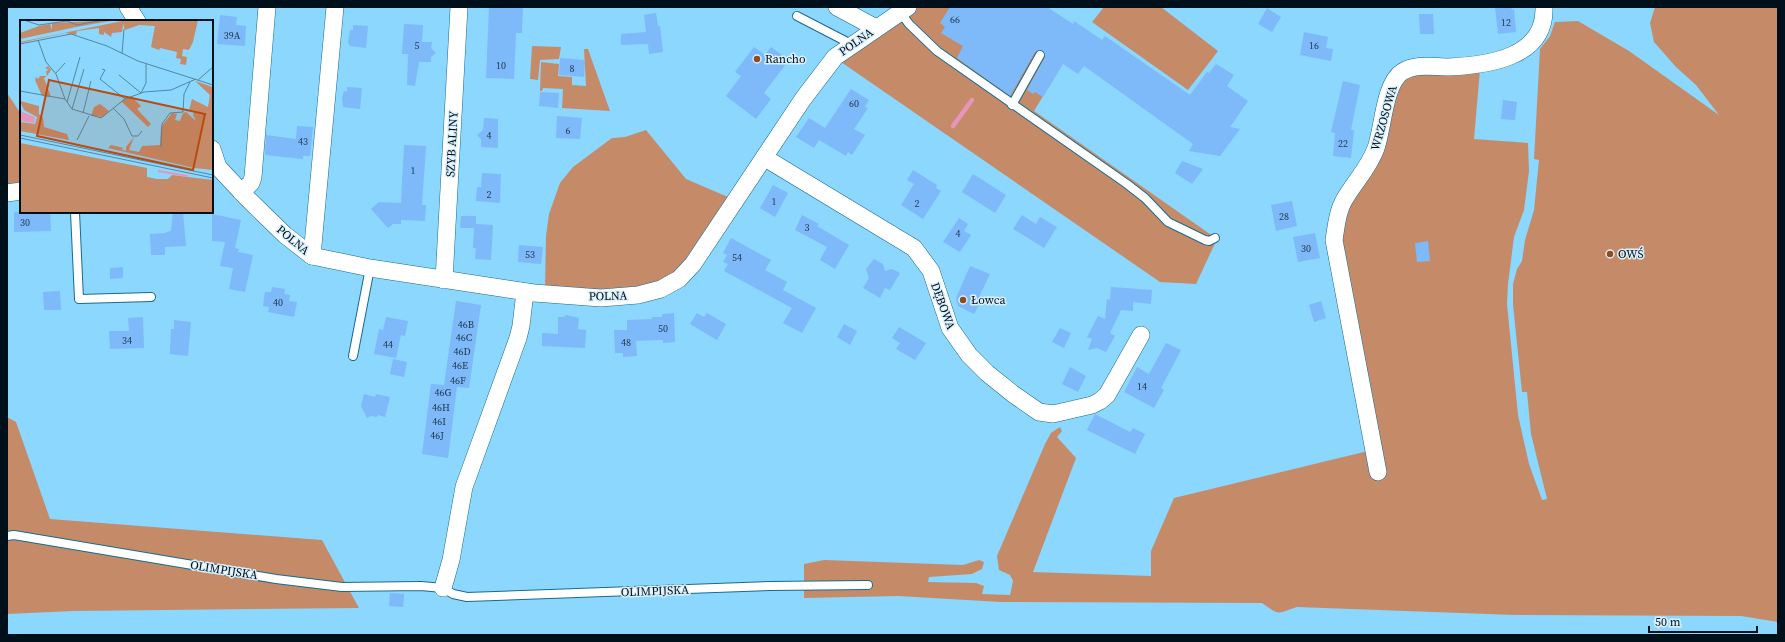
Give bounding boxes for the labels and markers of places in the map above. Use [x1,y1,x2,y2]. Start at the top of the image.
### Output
place label: Rancho [765,51,806,67]
marker: Rancho [752,54,762,64]
place label: OWŚ [1618,246,1644,262]
marker: OWŚ [1605,249,1615,259]
place label: Łowca [971,292,1007,308]
marker: Łowca [958,295,968,305]

